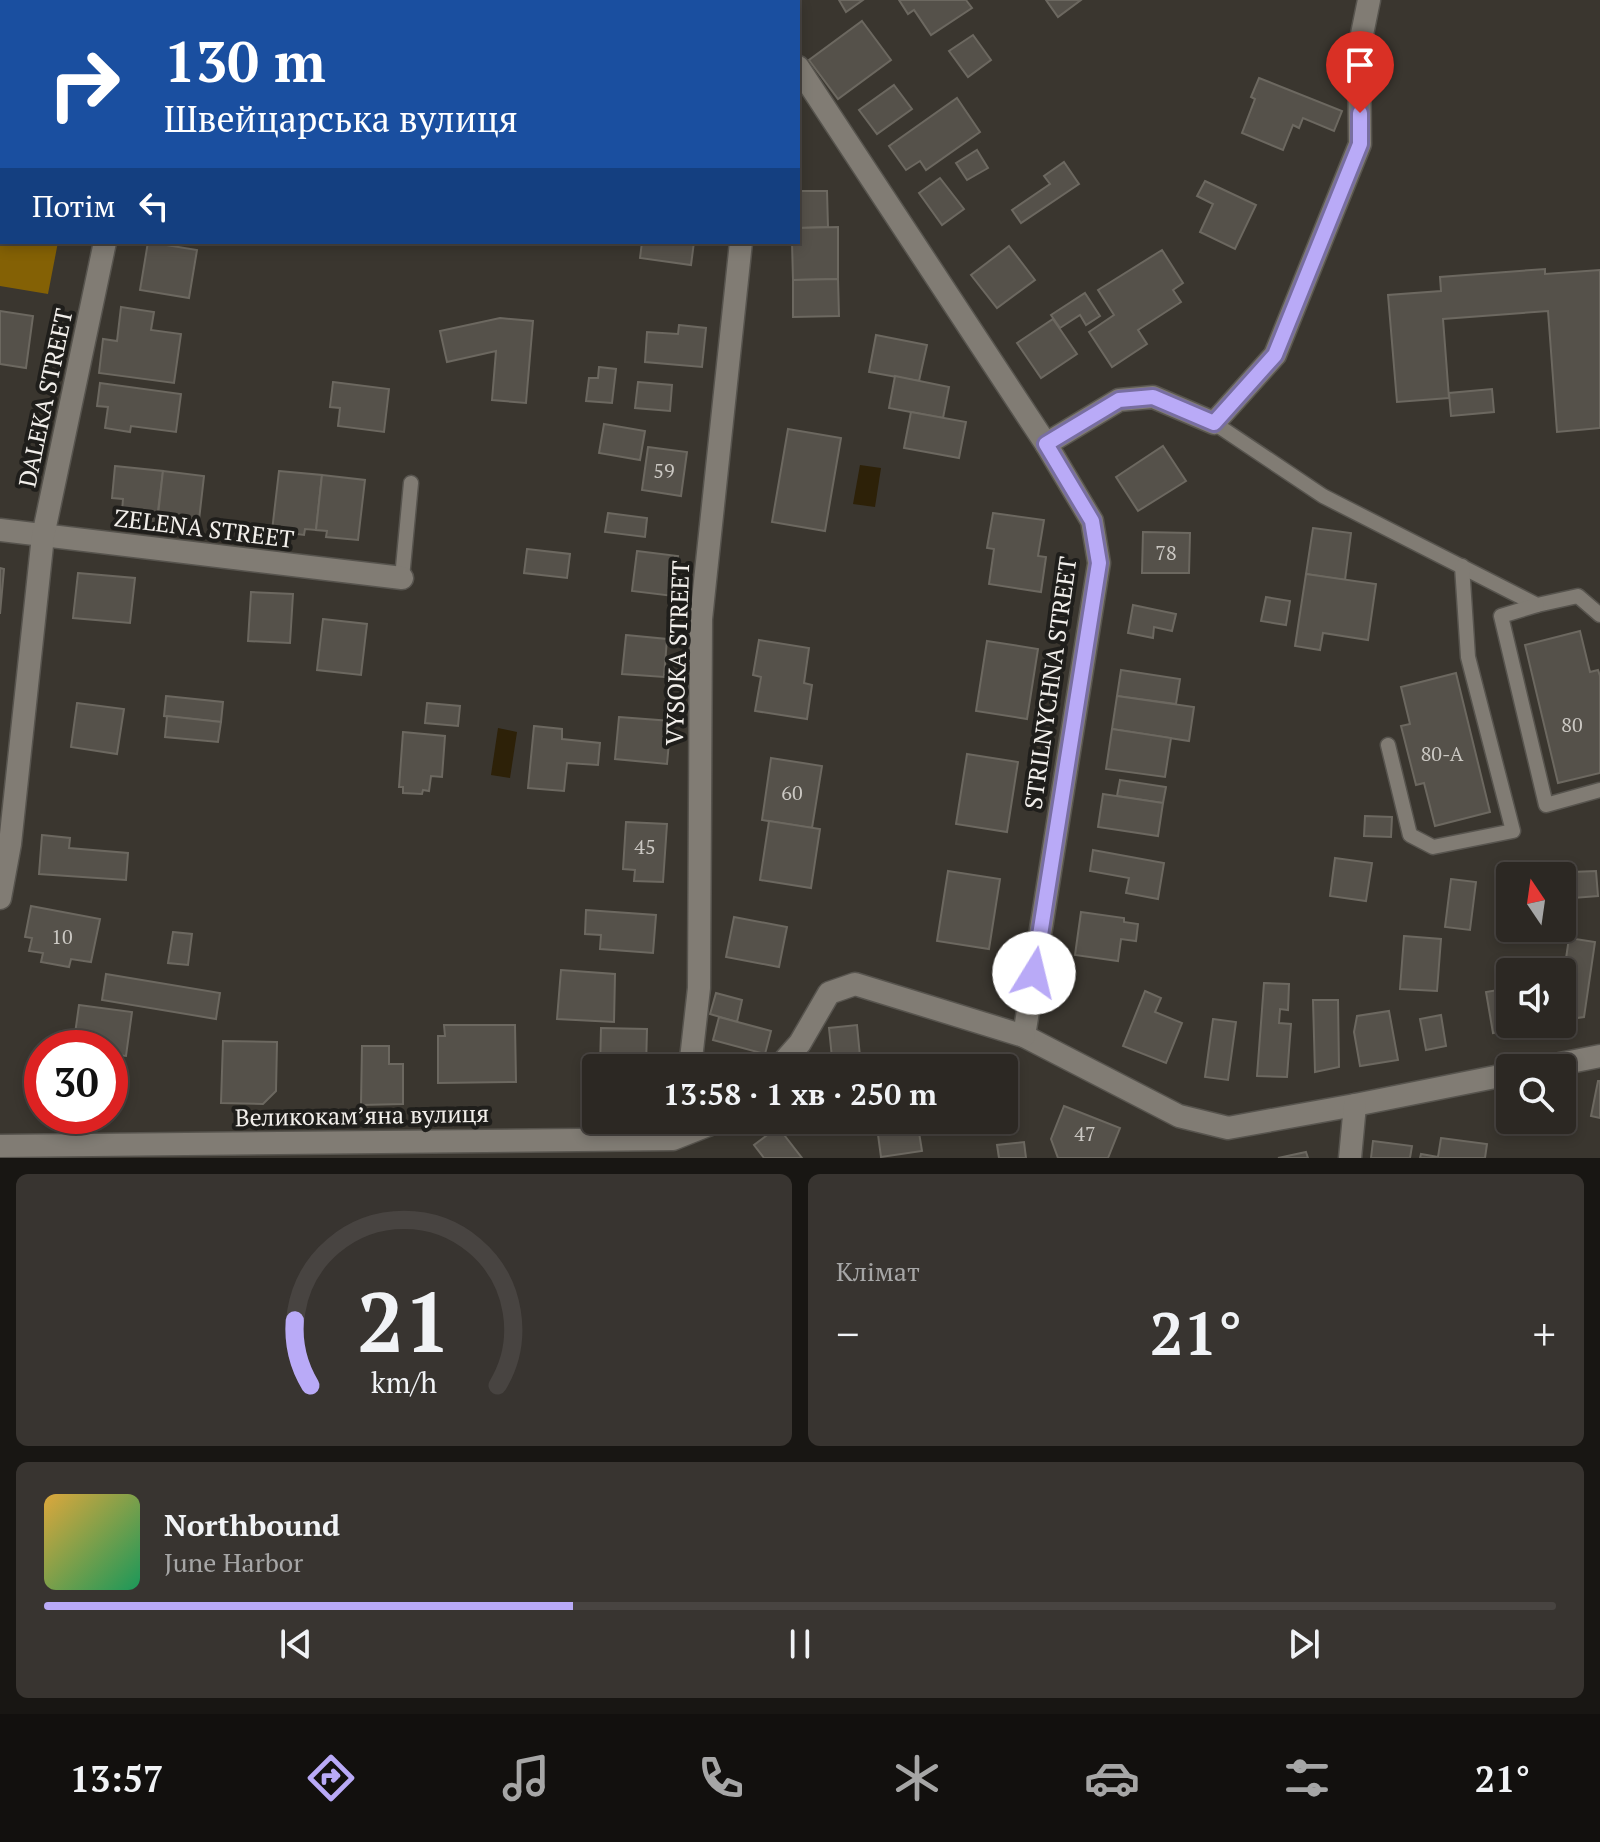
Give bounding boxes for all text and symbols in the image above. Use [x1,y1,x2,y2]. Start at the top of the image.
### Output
text: 130 m [164,24,326,98]
pin [1326,31,1394,113]
icon: right [32,32,136,136]
icon: arrive [1338,43,1382,87]
text: Швейцарська вулиця [164,95,518,142]
icon: left [132,184,176,228]
text: Потім [32,186,116,226]
street label: DALEKA STREET [10,305,80,490]
house number: 59 [653,457,675,484]
street label: ZELENA STREET [112,501,296,555]
house number: 78 [1155,539,1177,566]
street label: STRILNYCHNA STREET [1016,554,1084,811]
street label: VYSOKA STREET [658,560,696,746]
house number: 80 [1561,711,1583,738]
house number: 80-А [1421,740,1464,767]
house number: 60 [781,779,803,806]
house number: 45 [634,833,656,860]
north arrow [1496,862,1576,942]
map controls [1496,862,1576,1134]
house number: 10 [51,923,73,950]
position arrow [992,931,1076,1015]
button: sound [1496,958,1576,1038]
speed limit sign: 30 [24,1030,128,1134]
button: search [1496,1054,1576,1134]
text: 13:58 · 1 хв · 250 m [663,1074,937,1114]
street label: Великокамʼяна вулиця [235,1097,489,1133]
house number: 47 [1074,1120,1096,1147]
text: Клімат [836,1254,920,1288]
text: 21 [357,1266,451,1376]
text: 21° [1150,1293,1242,1372]
text: − [836,1304,859,1363]
text: + [1533,1304,1556,1363]
text: km/h [371,1363,437,1401]
text: Northbound [164,1505,340,1545]
text: June Harbor [164,1545,303,1579]
icon: previous [274,1622,318,1666]
icon: pause [778,1622,822,1666]
icon: next [1282,1622,1326,1666]
icon: directions [303,1750,359,1806]
icon: music [498,1750,554,1806]
icon: phone [693,1750,749,1806]
icon: climate [889,1750,945,1806]
icon: car [1084,1750,1140,1806]
icon: filters [1279,1750,1335,1806]
text: 13:57 [70,1755,163,1802]
text: 21° [1475,1755,1530,1802]

